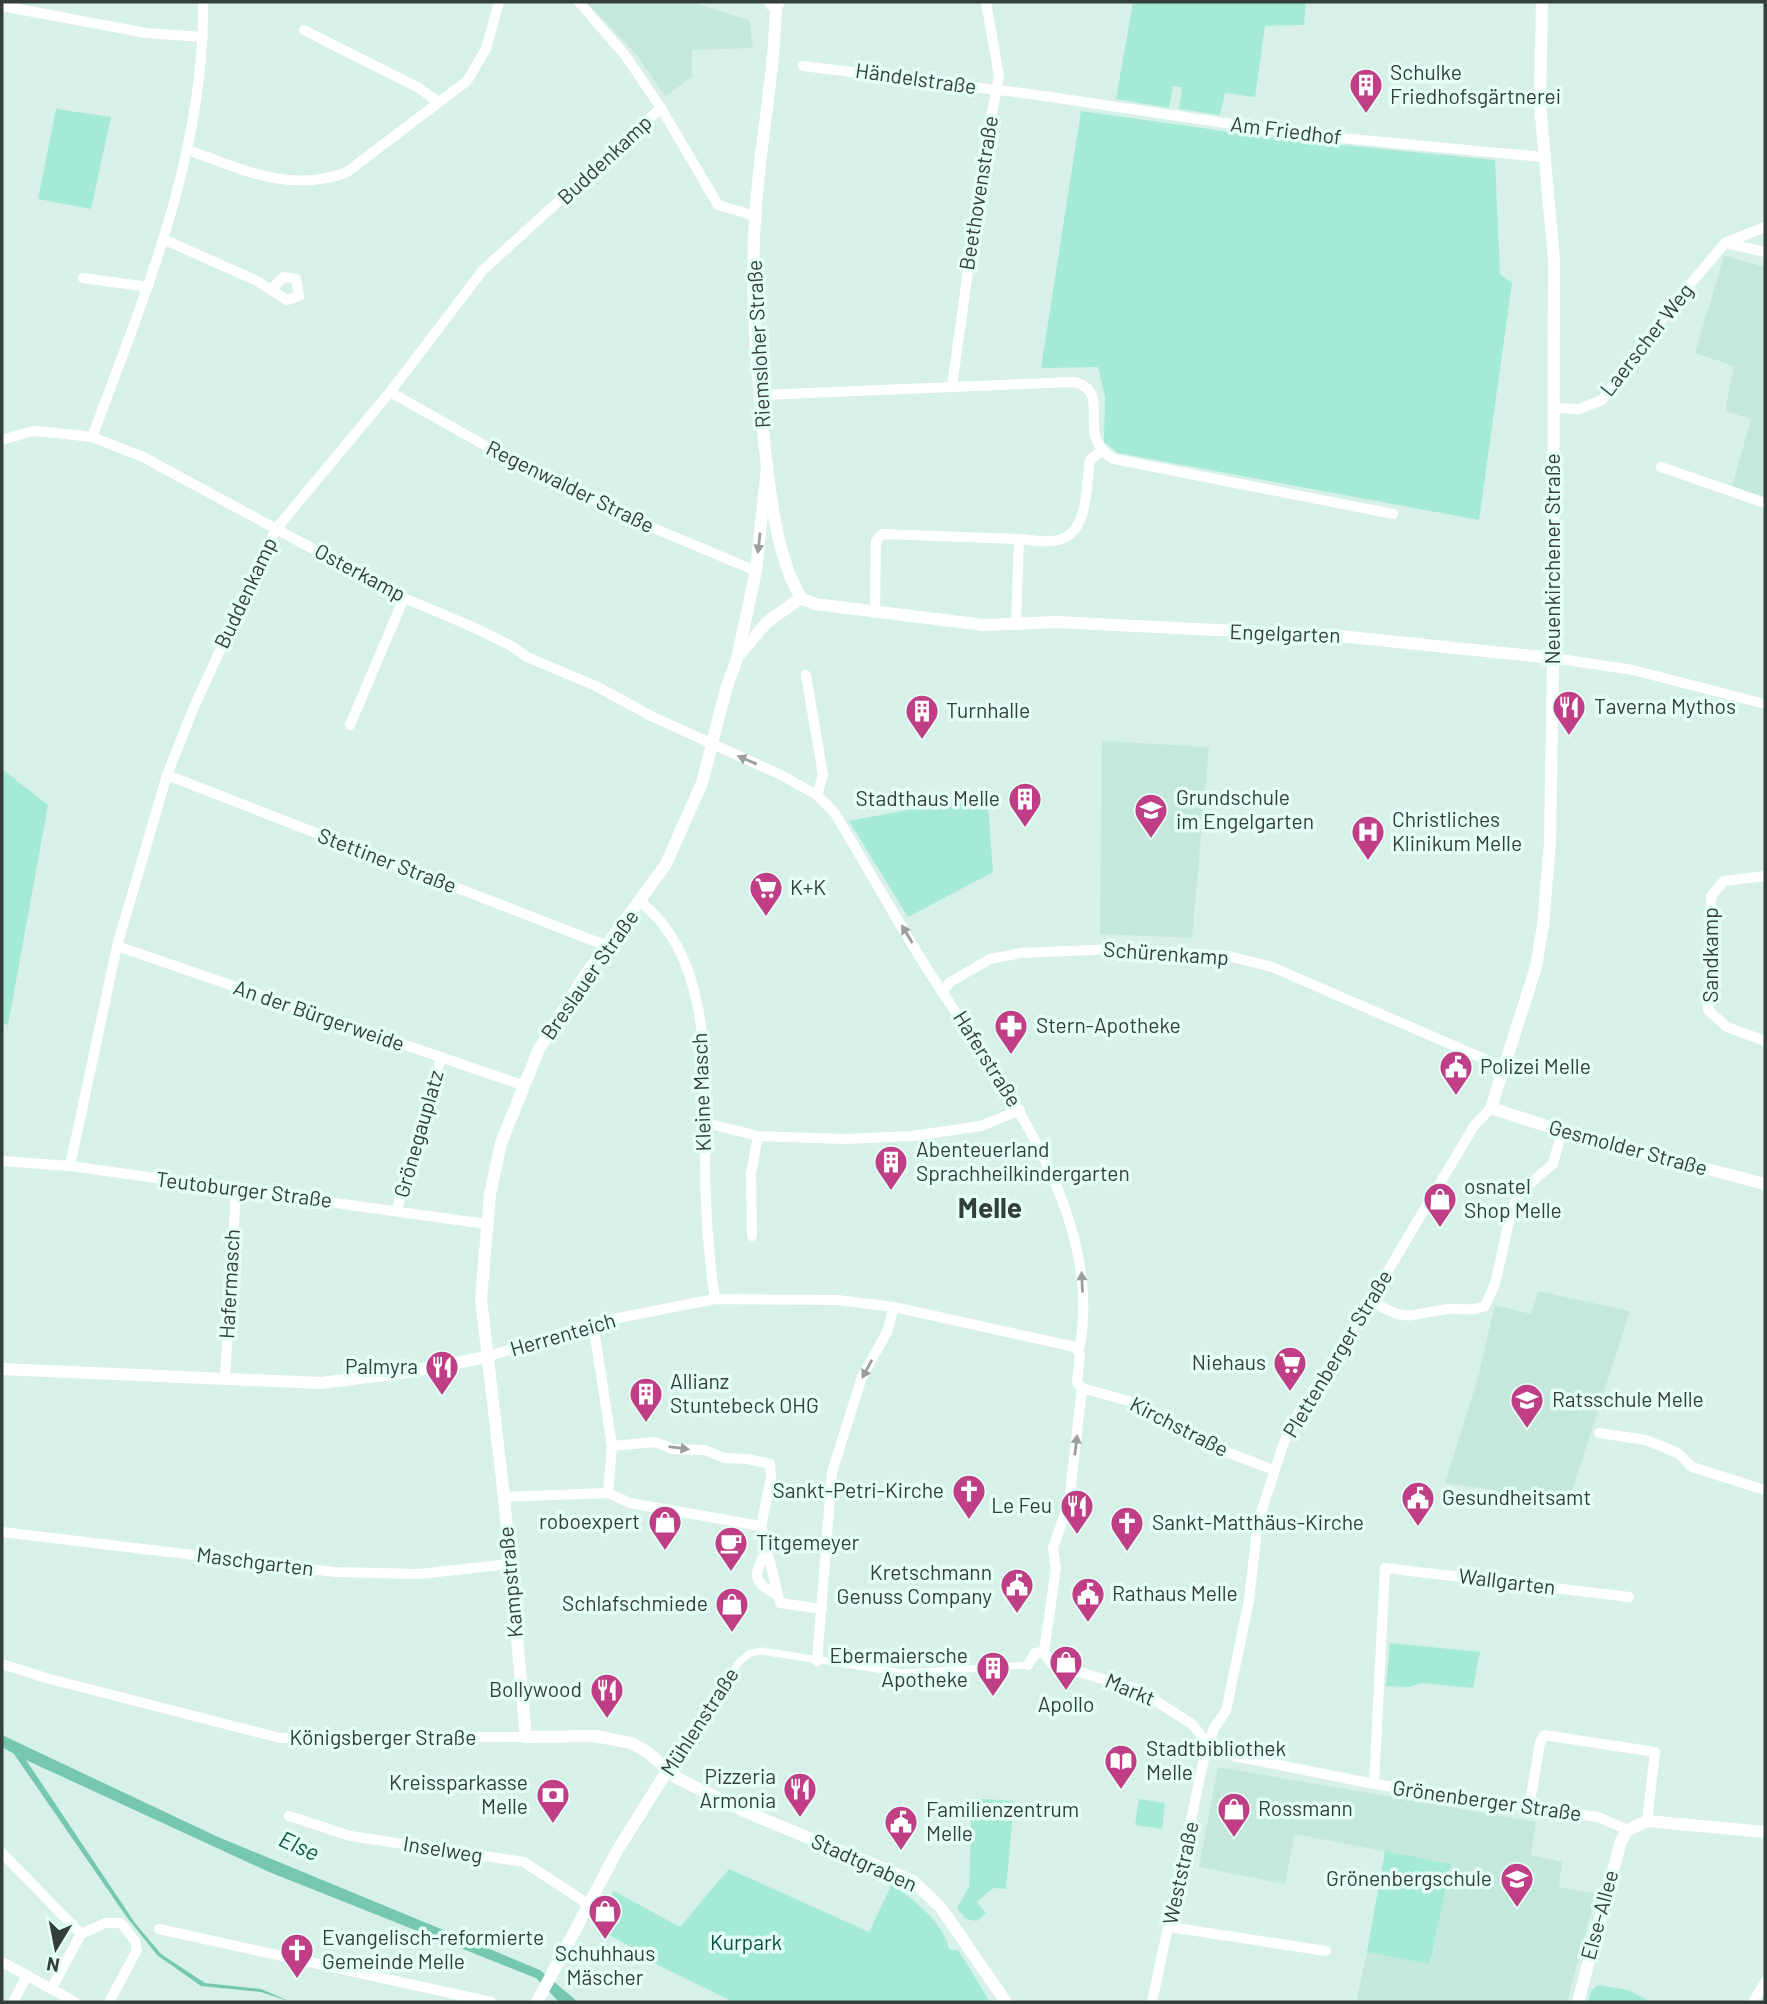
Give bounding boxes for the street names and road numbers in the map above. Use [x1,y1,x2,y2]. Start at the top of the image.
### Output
street label: Händelstraße [854,57,978,98]
street label: Buddenkamp [552,109,656,209]
street label: Am Friedhof [1229,110,1343,149]
street label: Beethovenstraße [953,114,1002,272]
street label: Riemsloher Straße [741,259,774,429]
street label: Laerscher Weg [1594,278,1698,401]
street label: Regenwalder Straße [483,434,659,537]
street label: Neuenkirchener Straße [1539,453,1564,665]
street label: Buddenkamp [208,533,281,652]
street label: Osterkamp [311,537,410,606]
street label: Engelgarten [1229,618,1341,647]
street label: Stettiner Straße [315,822,460,898]
street label: Breslauer Straße [535,904,643,1044]
street label: Sandkamp [1697,907,1722,1003]
street label: Schürenkamp [1102,936,1230,969]
street label: An der Bürgerweide [231,974,408,1056]
street label: Haferstraße [949,1006,1028,1111]
street label: Kleine Masch [686,1032,715,1152]
street label: Grönegauplatz [387,1067,448,1200]
street label: Gesmolder Straße [1546,1113,1710,1180]
street label: Teutoburger Straße [155,1165,334,1212]
street label: Hafermasch [213,1228,244,1340]
street label: Plettenberger Straße [1277,1265,1397,1442]
street label: Herrenteich [507,1307,618,1361]
street label: Kirchstraße [1126,1390,1233,1461]
street label: Kampstraße [492,1526,527,1639]
street label: Maschgarten [195,1541,315,1580]
street label: Wallgarten [1457,1562,1557,1599]
street label: Mühlenstraße [655,1662,743,1780]
street label: Markt [1102,1667,1159,1710]
street label: Königsberger Straße [290,1724,476,1749]
street label: Grönenberger Straße [1391,1774,1583,1825]
street label: Weststraße [1156,1819,1203,1927]
street label: Stadtgraben [808,1827,921,1896]
street label: Inselweg [402,1830,485,1867]
street label: Else-Allee [1575,1867,1623,1962]

